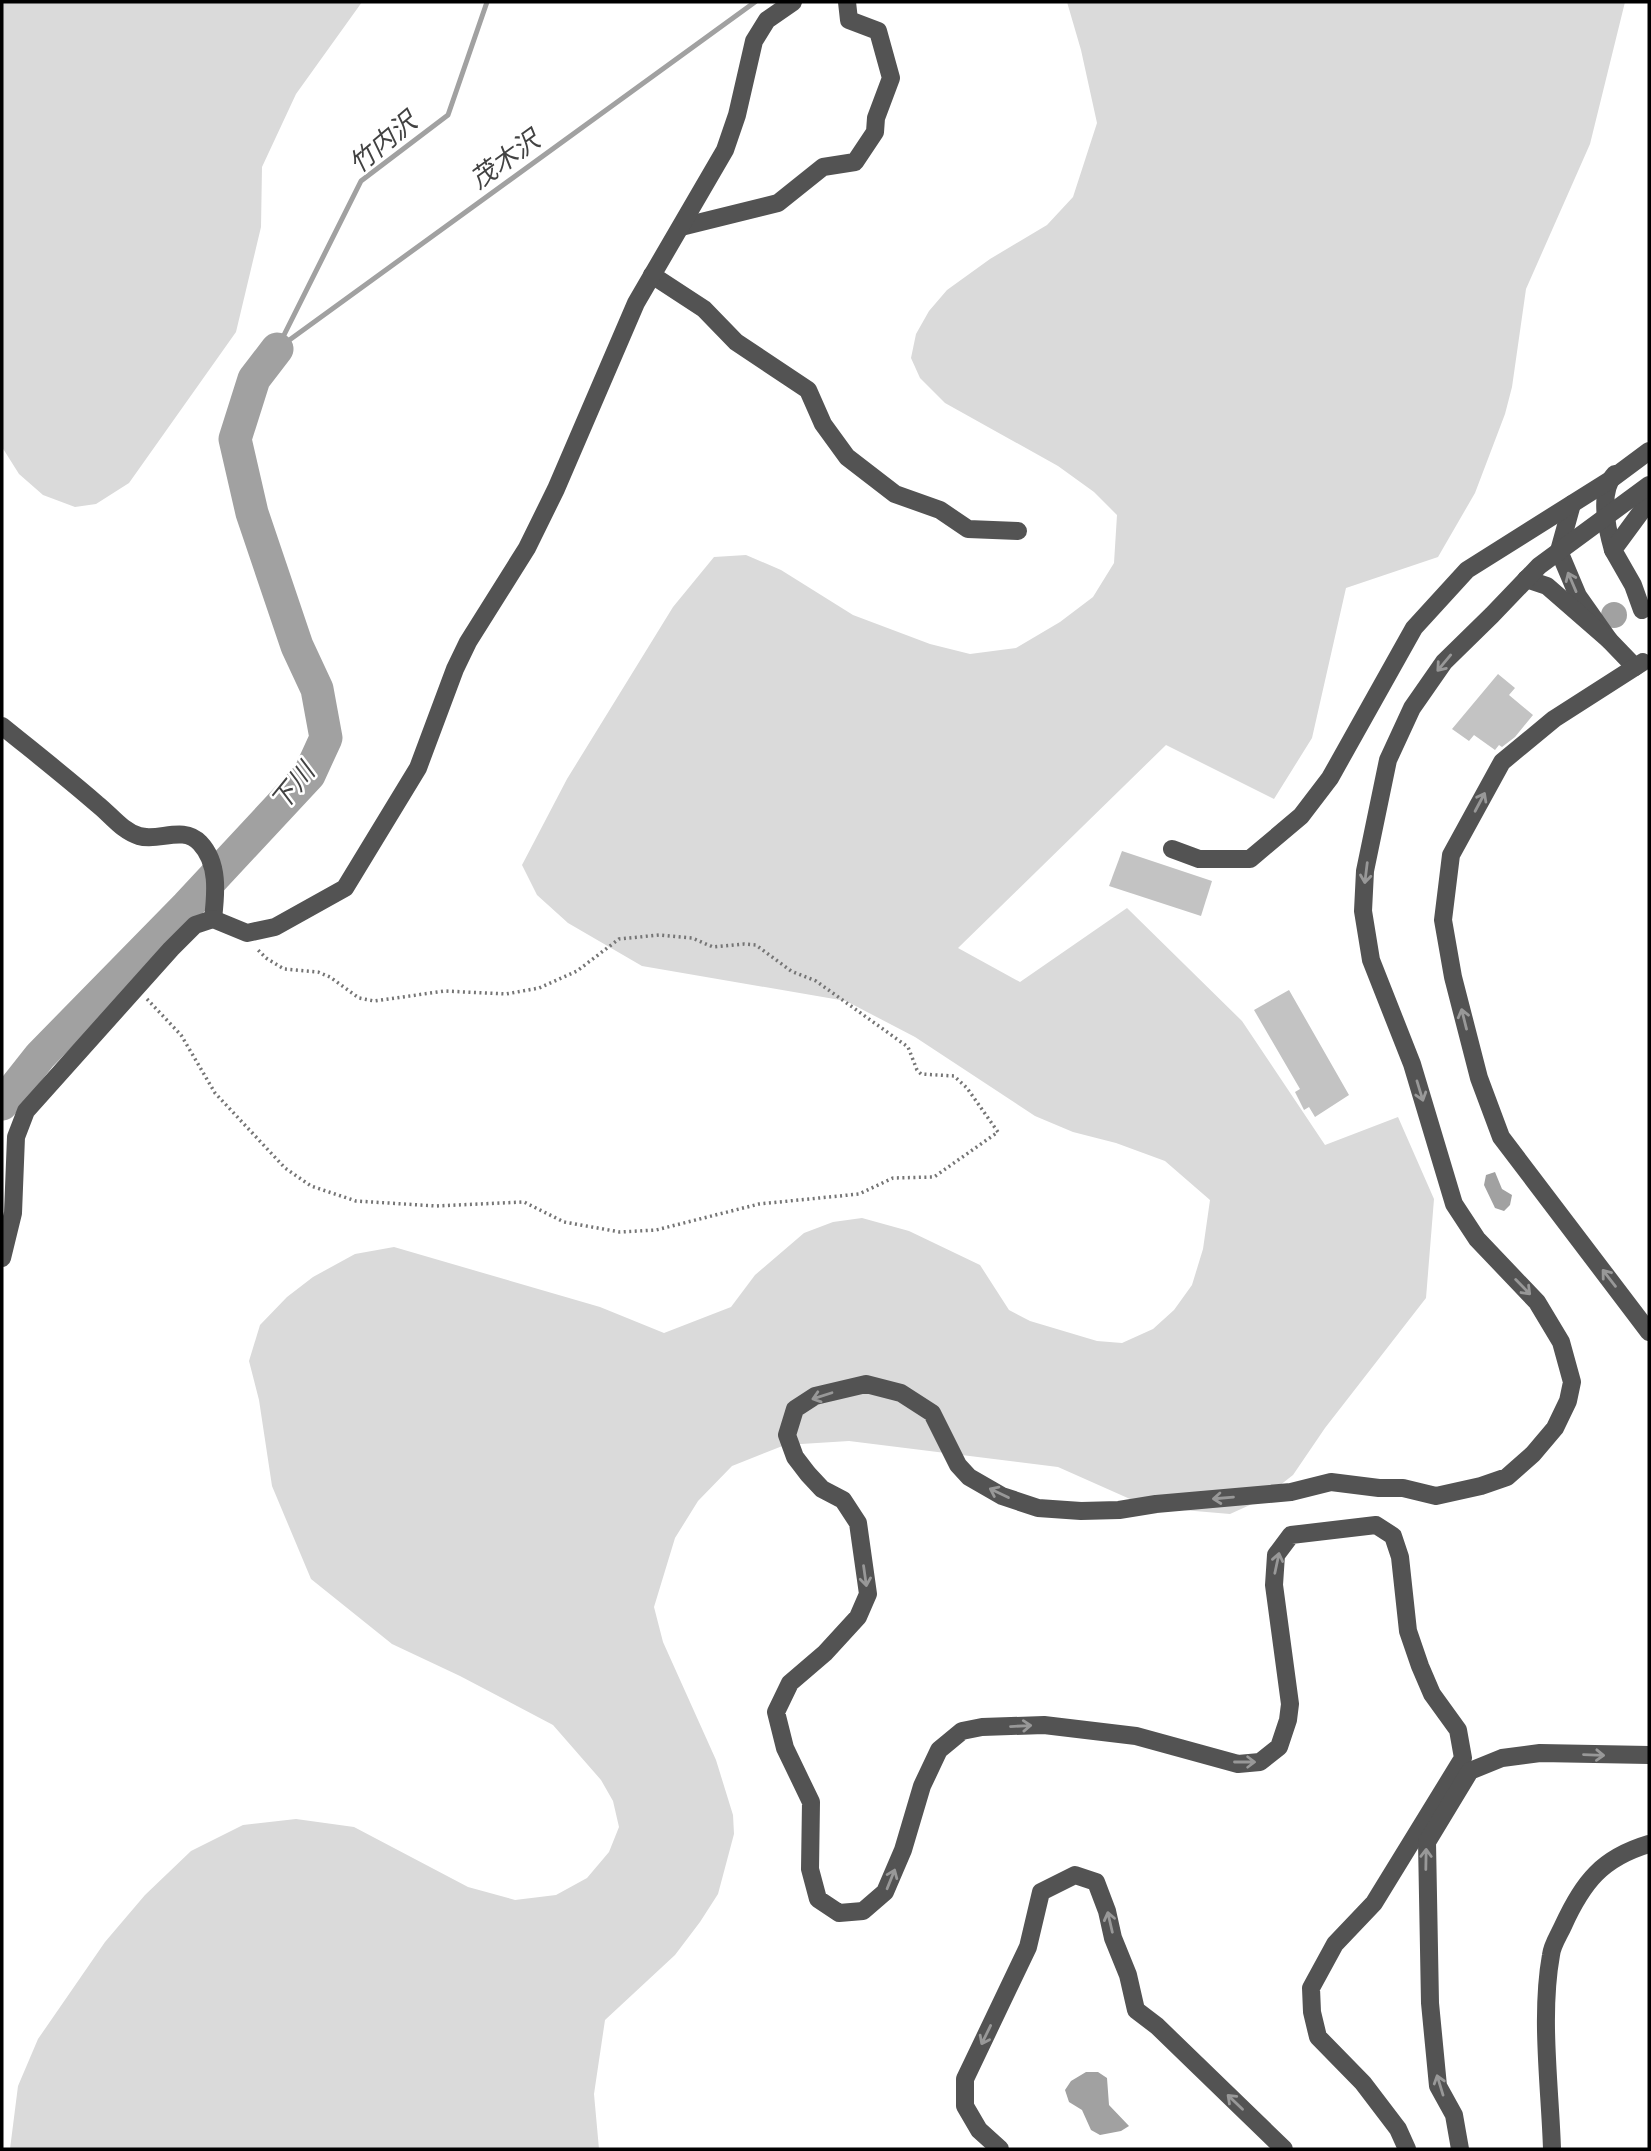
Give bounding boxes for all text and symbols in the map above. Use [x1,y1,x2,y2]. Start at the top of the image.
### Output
water label: 竹内沢 [343,104,425,180]
water label: 茂木沢 [464,123,548,195]
one-way arrow [1565,572,1578,594]
one-way arrow [1436,654,1452,672]
water label: 下川 [265,755,323,817]
one-way arrow [1473,792,1487,812]
one-way arrow [1359,861,1372,884]
one-way arrow [1457,1008,1470,1031]
one-way arrow [1414,1079,1427,1101]
one-way arrow [1601,1269,1616,1287]
one-way arrow [1515,1279,1532,1296]
one-way arrow [811,1390,833,1403]
one-way arrow [989,1486,1010,1500]
one-way arrow [1212,1492,1235,1505]
one-way arrow [1272,1552,1285,1574]
one-way arrow [859,1565,872,1587]
one-way arrow [1010,1719,1033,1732]
one-way arrow [1583,1748,1606,1761]
one-way arrow [1233,1756,1256,1769]
one-way arrow [1419,1848,1433,1871]
one-way arrow [885,1868,898,1890]
one-way arrow [1102,1911,1116,1934]
one-way arrow [978,2024,992,2045]
one-way arrow [1433,2075,1445,2096]
one-way arrow [1227,2093,1244,2110]

